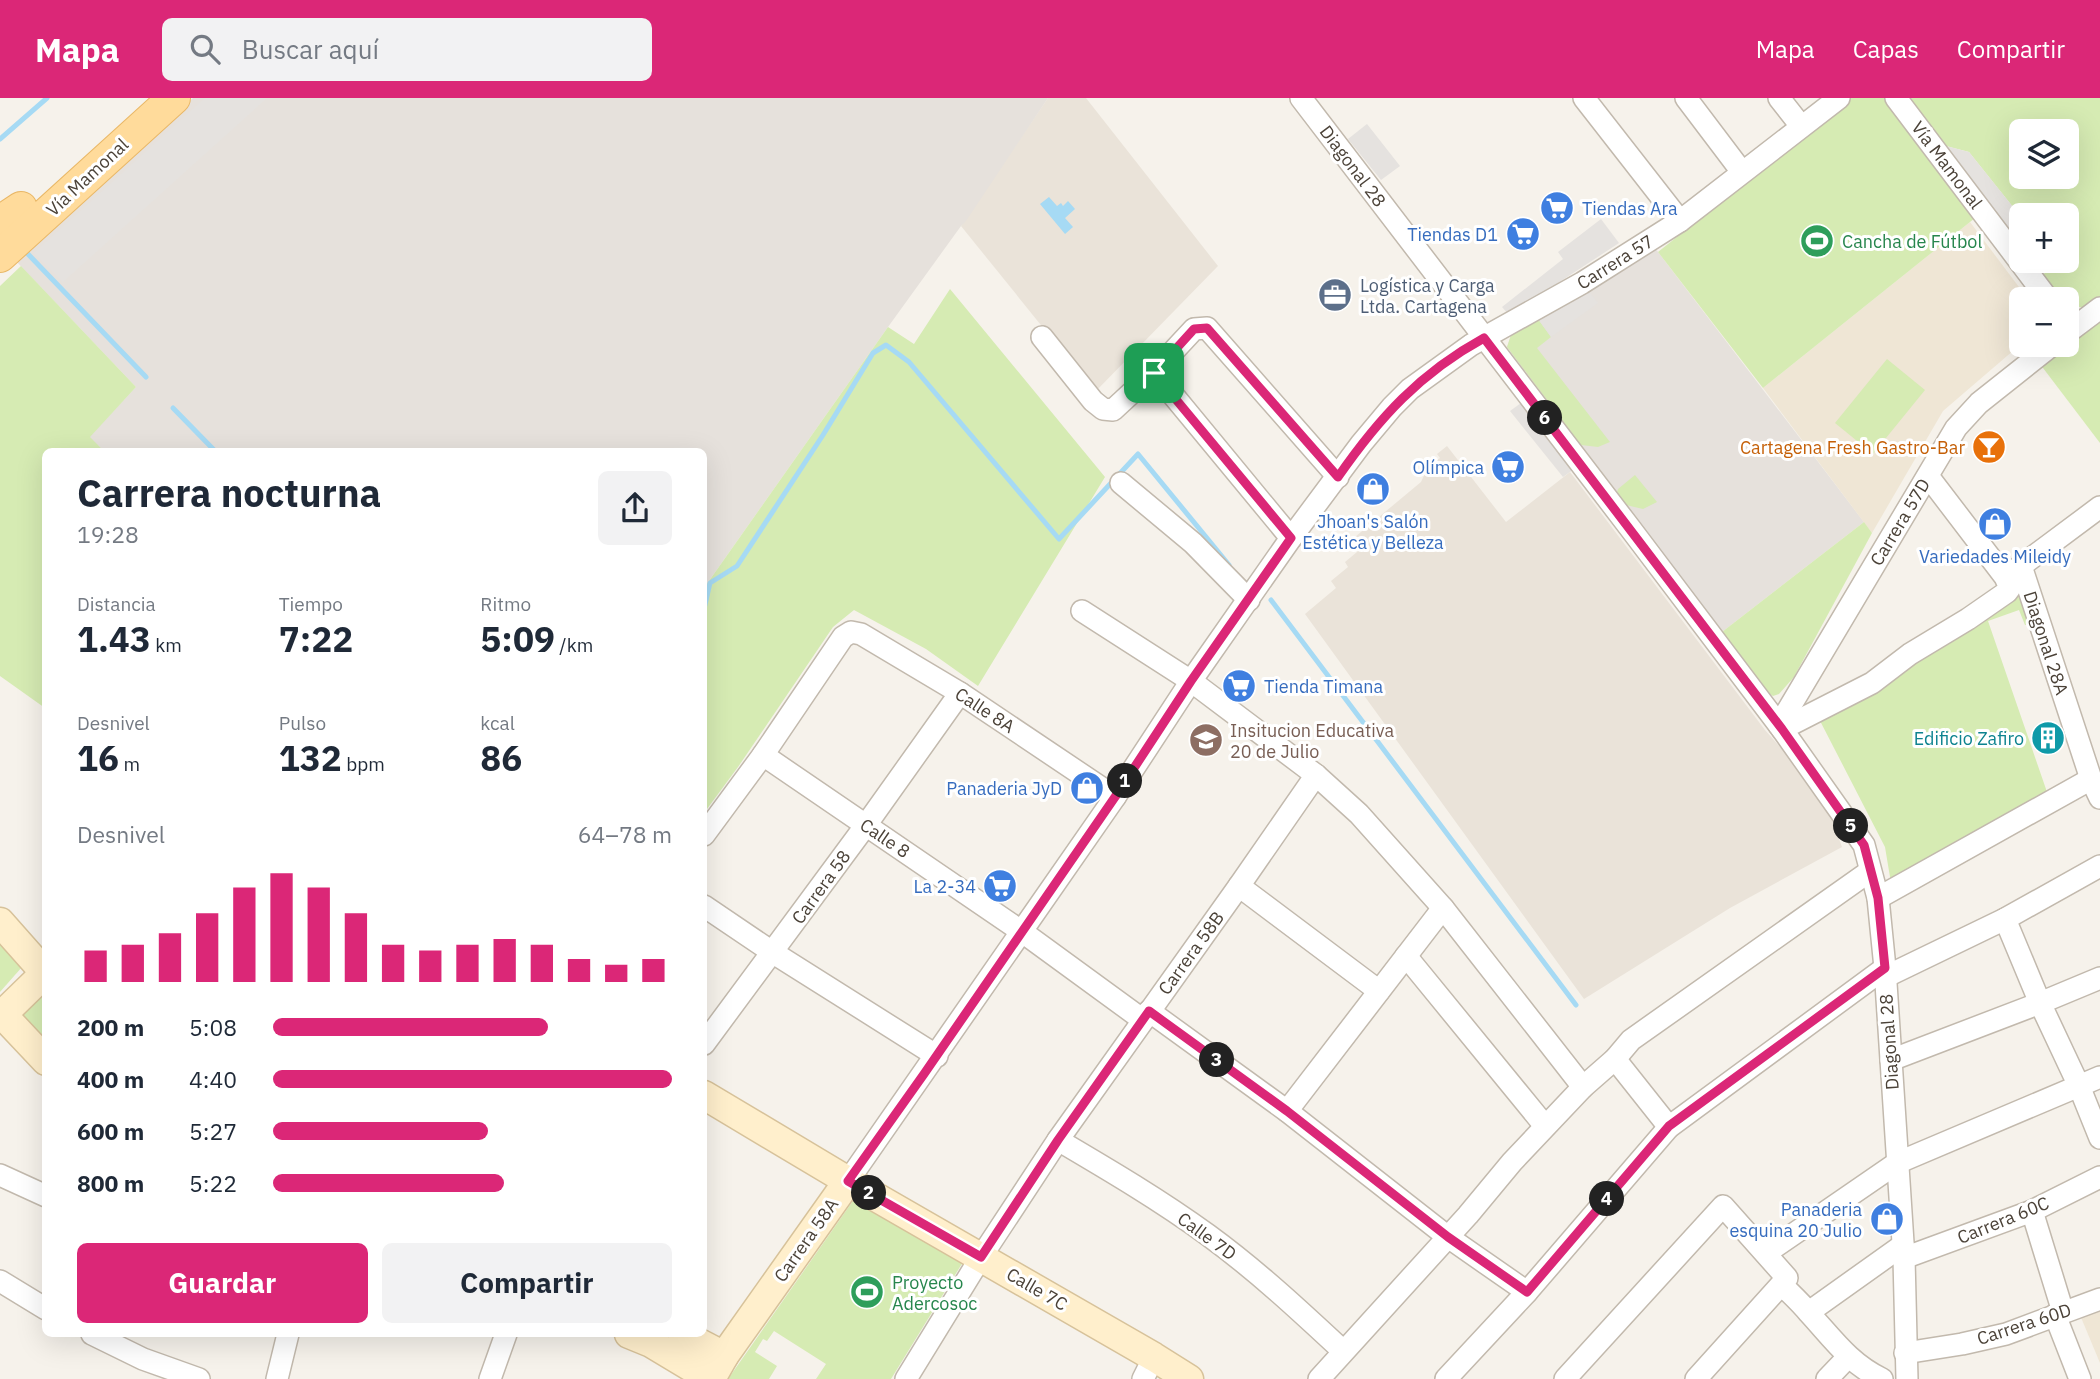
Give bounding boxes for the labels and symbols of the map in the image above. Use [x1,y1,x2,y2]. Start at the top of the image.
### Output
street label: Vía Mamonal [1906,117,1988,214]
street label: Diagonal 28 [1315,121,1391,211]
street label: Vía Mamonal [41,133,133,221]
supermarket icon: Tiendas Ara [1538,189,1576,227]
place label: Tiendas Ara [1582,197,1678,220]
supermarket icon: Tiendas D1 [1504,215,1542,253]
sports icon: Cancha de Fútbol [1798,222,1836,260]
place label: Tiendas D1 [1407,223,1498,246]
street label: Carrera 57 [1573,230,1657,294]
place label: Cancha de Fútbol [1842,230,1982,253]
place label: Logística y Carga Ltda. Cartagena [1360,274,1495,318]
office icon: Logística y Carga Ltda. Cartagena [1316,276,1354,314]
pin [1124,343,1184,403]
pin: 6 [1528,400,1562,436]
bar icon: Cartagena Fresh Gastro-Bar [1970,428,2008,466]
place label: Cartagena Fresh Gastro-Bar [1740,436,1965,459]
supermarket icon: Olímpica [1489,448,1527,486]
place label: Olímpica [1413,456,1484,479]
shop icon: Jhoan's Salón Estética y Belleza [1354,470,1392,508]
street label: Carrera 57D [1865,474,1935,570]
shop icon: Variedades Mileidy [1976,505,2014,543]
place label: Jhoan's Salón Estética y Belleza [1302,510,1444,554]
place label: Variedades Mileidy [1919,545,2071,568]
street label: Diagonal 28A [2018,588,2074,698]
supermarket icon: Tienda Timana [1220,667,1258,705]
place label: Tienda Timana [1264,675,1384,698]
street label: Calle 8A [951,682,1020,738]
place label: Insitucion Educativa 20 de Julio [1230,719,1394,763]
building icon: Edificio Zafiro [2029,719,2067,757]
school or university icon: Insitucion Educativa 20 de Julio [1187,721,1225,759]
place label: Edificio Zafiro [1914,727,2024,750]
pin: 1 [1108,764,1142,798]
shop icon: Panaderia JyD [1068,769,1106,807]
place label: Panaderia JyD [946,777,1062,800]
pin: 5 [1834,808,1868,844]
street label: Calle 8 [856,813,914,863]
street label: Carrera 58 [786,846,856,928]
supermarket icon: La 2-34 [981,867,1019,905]
place label: La 2-34 [914,875,976,898]
street label: Carrera 58B [1153,907,1229,999]
street label: Diagonal 28 [1874,993,1904,1091]
pin: 3 [1200,1042,1234,1077]
pin: 2 [852,1176,886,1210]
pin: 4 [1590,1182,1624,1216]
street label: Carrera 60C [1954,1191,2052,1249]
street label: Carrera 58A [769,1193,844,1286]
place label: Panaderia esquina 20 Julio [1729,1198,1862,1242]
shop icon: Panaderia esquina 20 Julio [1868,1200,1906,1238]
street label: Calle 7D [1173,1207,1241,1265]
street label: Calle 7C [1002,1262,1072,1316]
place label: Proyecto Adercosoc [892,1271,977,1315]
sports icon: Proyecto Adercosoc [848,1273,886,1311]
street label: Carrera 60D [1974,1298,2074,1350]

